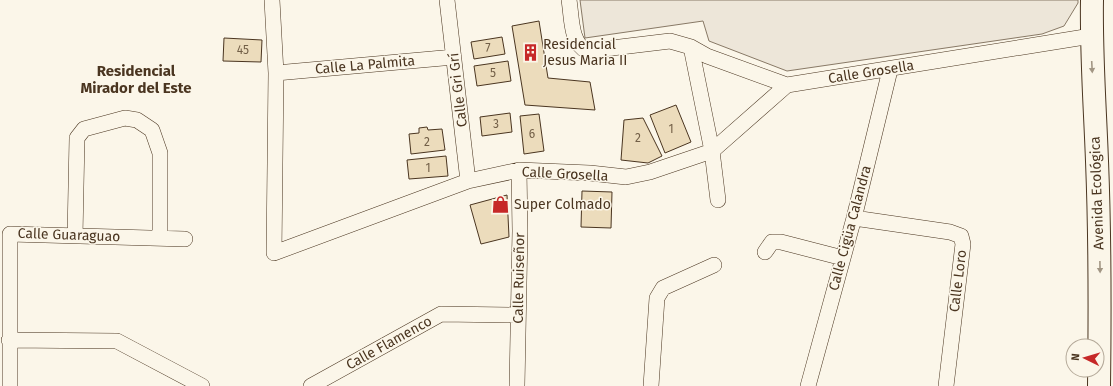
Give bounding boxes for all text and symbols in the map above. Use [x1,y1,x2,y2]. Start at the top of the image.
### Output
place label: Residencial Jesus Maria II [543,36,627,69]
house number: 7 [485,41,491,55]
building icon: Residencial Jesus Maria II [520,42,540,62]
house number: 45 [237,43,249,57]
street label: Calle La Palmita [314,52,416,78]
street label: Calle Gri Grí [445,52,471,128]
street label: Calle Grosella [827,57,915,87]
one-way arrow [1089,61,1096,73]
district label: Residencial Mirador del Este [80,62,192,97]
house number: 5 [490,66,496,80]
house number: 3 [493,117,499,131]
house number: 1 [668,122,674,136]
house number: 6 [529,127,535,141]
house number: 2 [635,131,641,145]
house number: 2 [424,135,430,149]
street label: Avenida Ecológica [1087,136,1107,250]
house number: 1 [425,161,431,175]
street label: Calle Grosella [521,163,609,185]
street label: Calle Cigüa Calandra [825,164,875,292]
shop icon: Super Colmado [491,194,511,214]
place label: Super Colmado [514,196,611,213]
street label: Calle Guaraguao [17,225,121,245]
street label: Calle Ruiseñor [510,232,528,324]
street label: Calle Loro [946,249,970,313]
one-way arrow [1097,261,1103,274]
street label: Calle Flamenco [343,312,435,374]
north arrow [1065,338,1105,378]
text: N [1069,353,1082,361]

